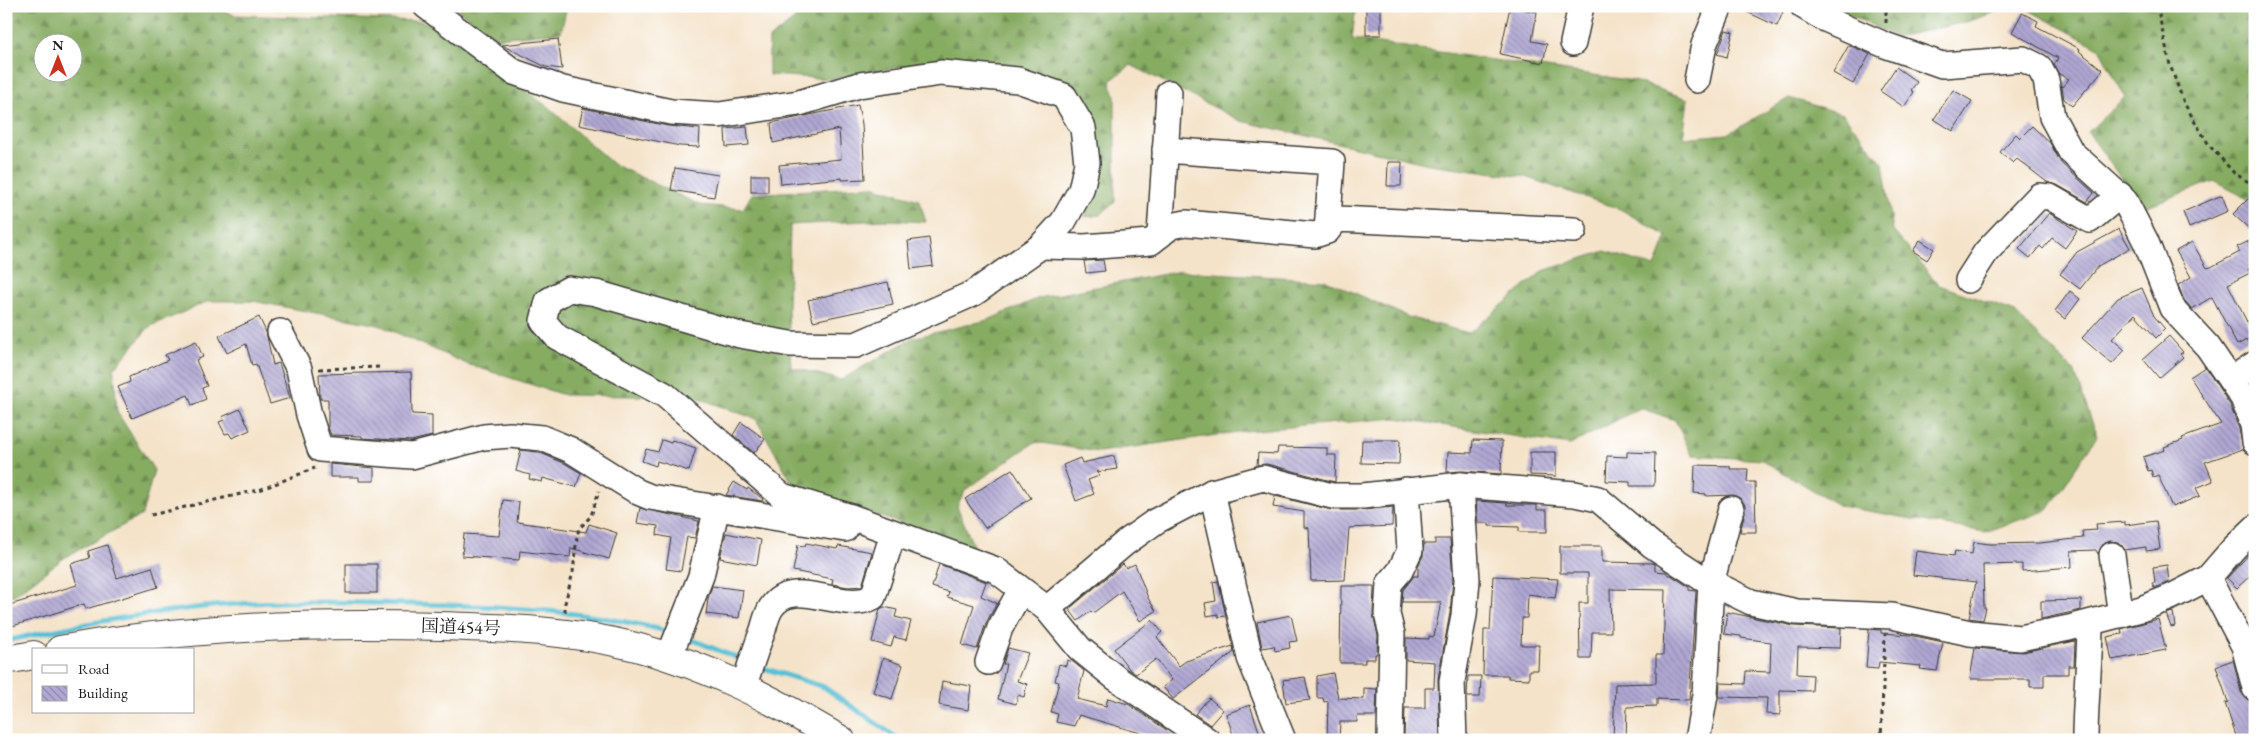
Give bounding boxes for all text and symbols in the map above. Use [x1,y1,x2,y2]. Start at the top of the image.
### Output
north arrow [32,32,82,82]
text: N [52,36,64,54]
street label: 国道454号 [421,614,501,639]
legend [32,648,195,714]
text: Road [78,659,110,678]
text: Building [78,683,128,702]

